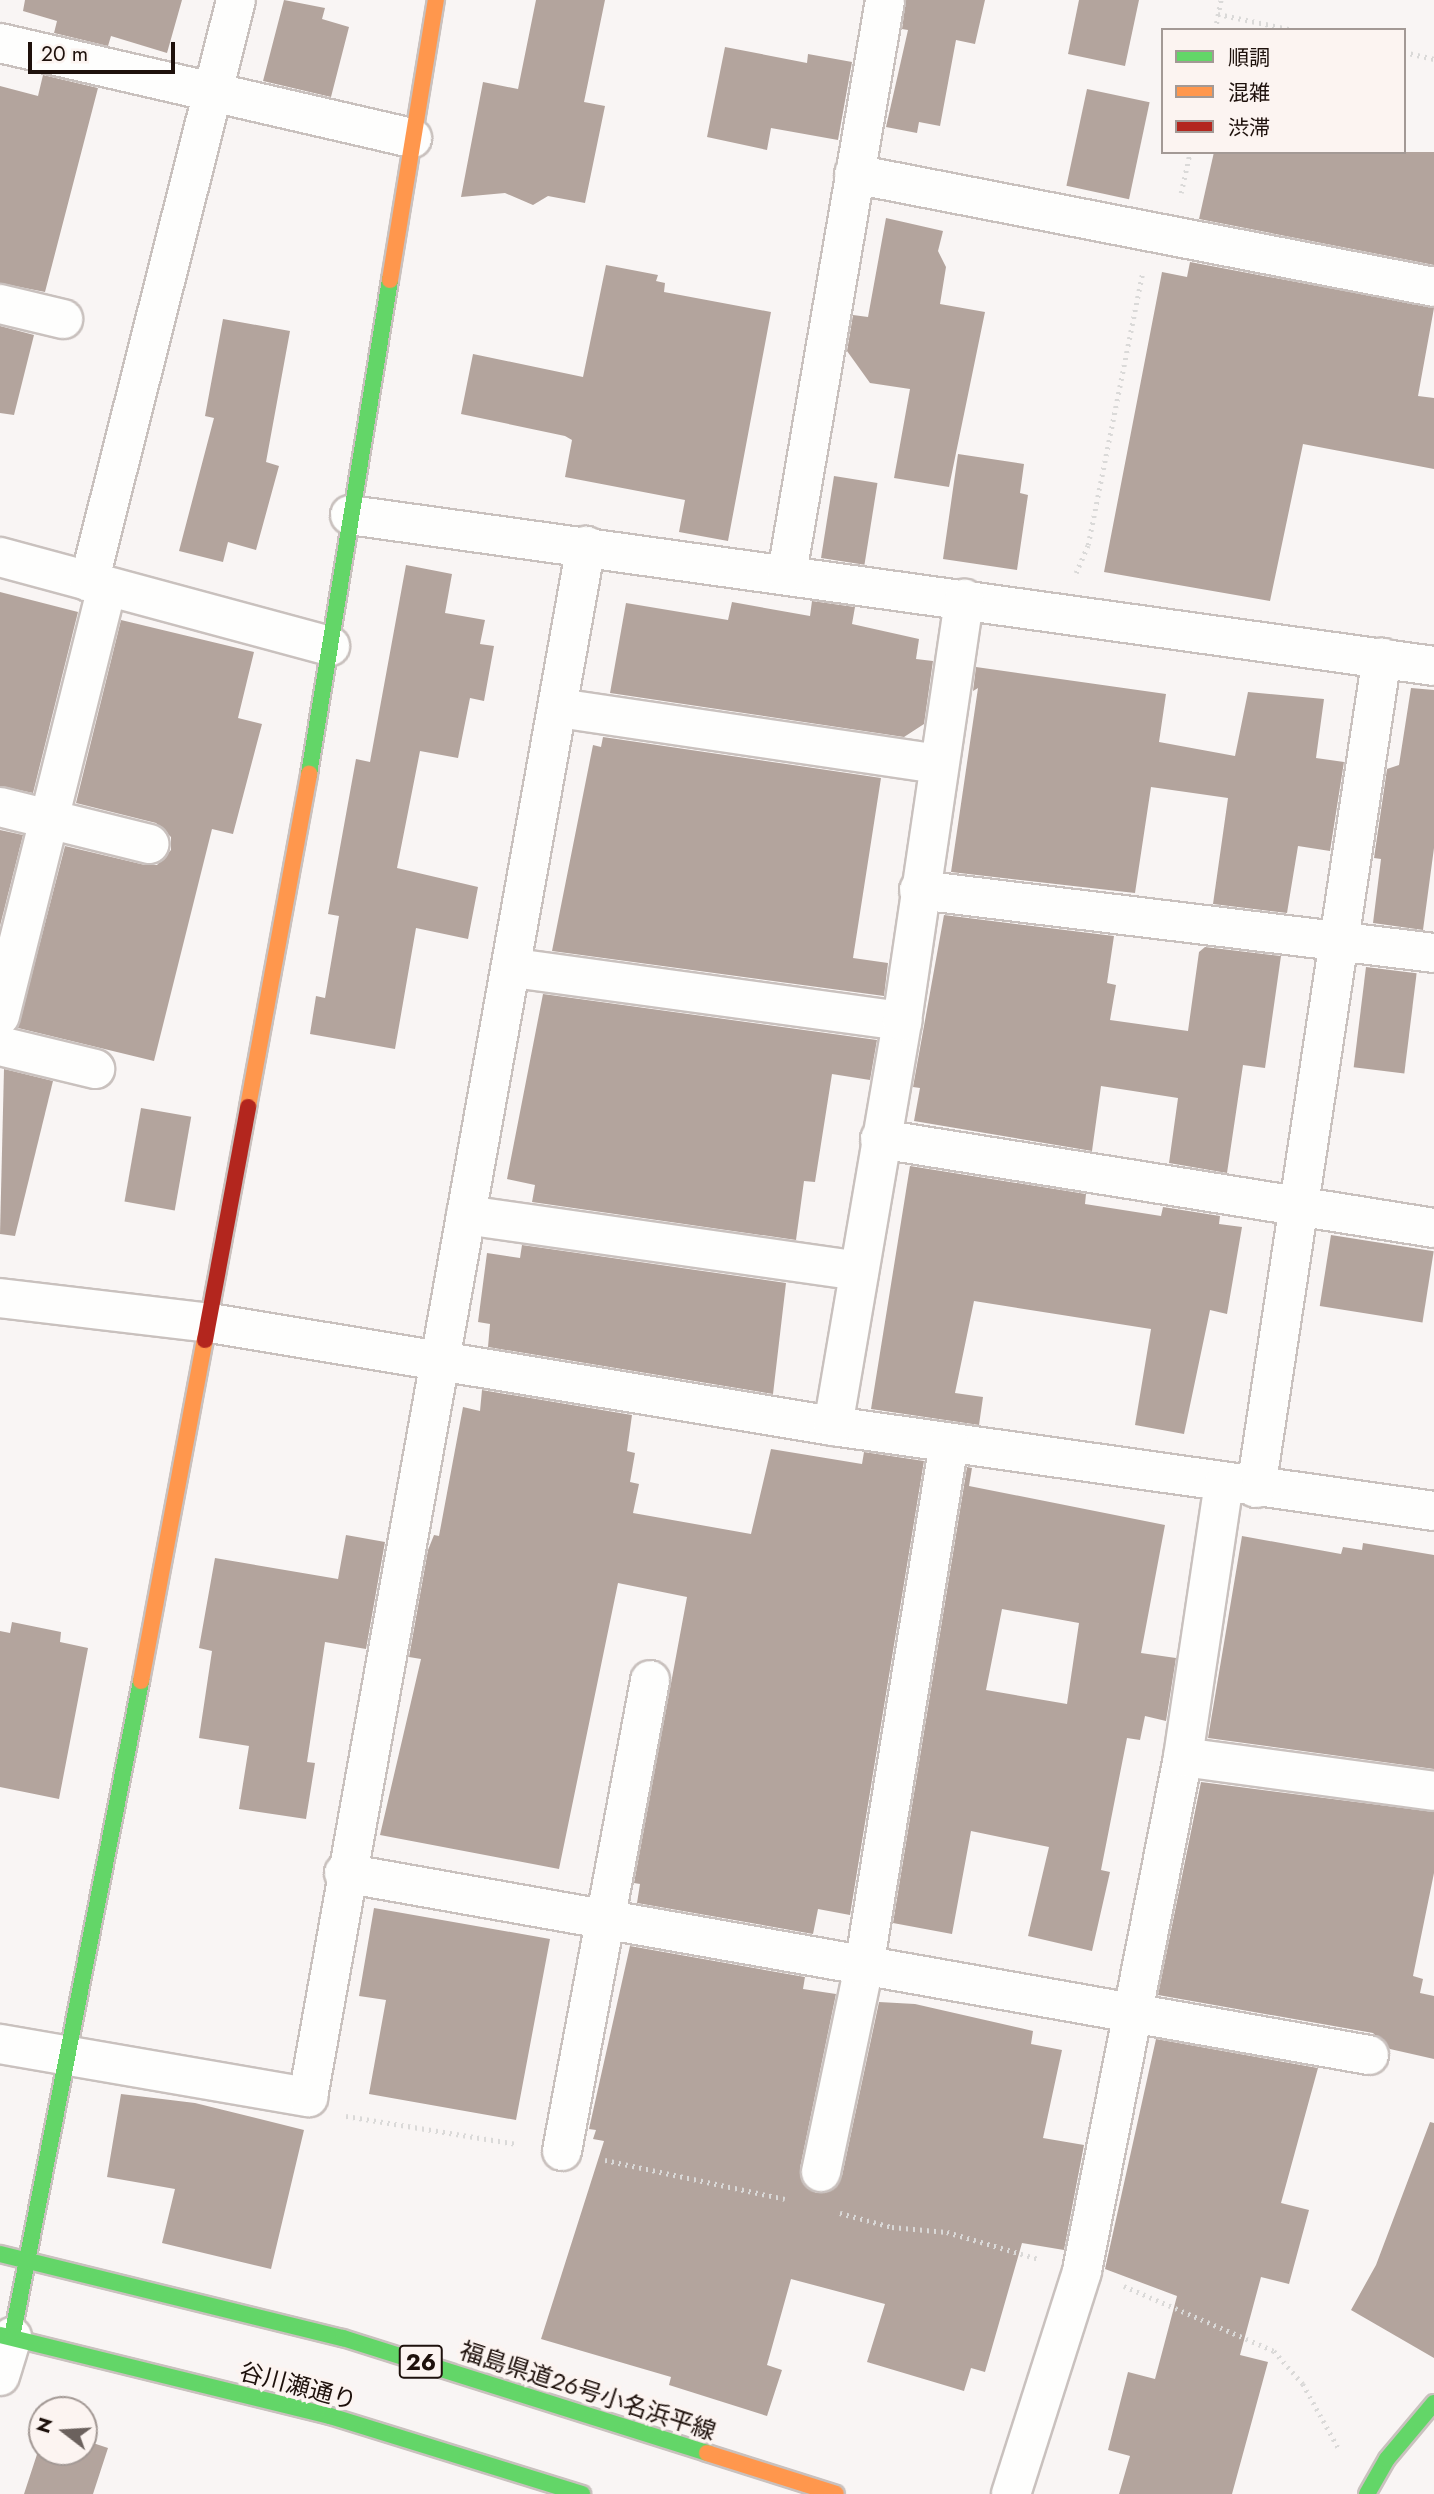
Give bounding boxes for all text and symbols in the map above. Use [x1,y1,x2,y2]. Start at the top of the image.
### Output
scale bar [32,28,178,72]
legend [1161,28,1406,154]
text: 20 m [41,39,88,69]
text: 順調 [1228,43,1270,73]
text: 混雑 [1228,78,1270,108]
text: 渋滞 [1228,113,1270,143]
street label: 福島県道26号小名浜平線 [456,2336,720,2446]
road number: 26 [398,2342,444,2382]
street label: 谷川瀬通り [236,2357,360,2415]
north arrow [28,2396,98,2466]
text: N [29,2414,59,2436]

